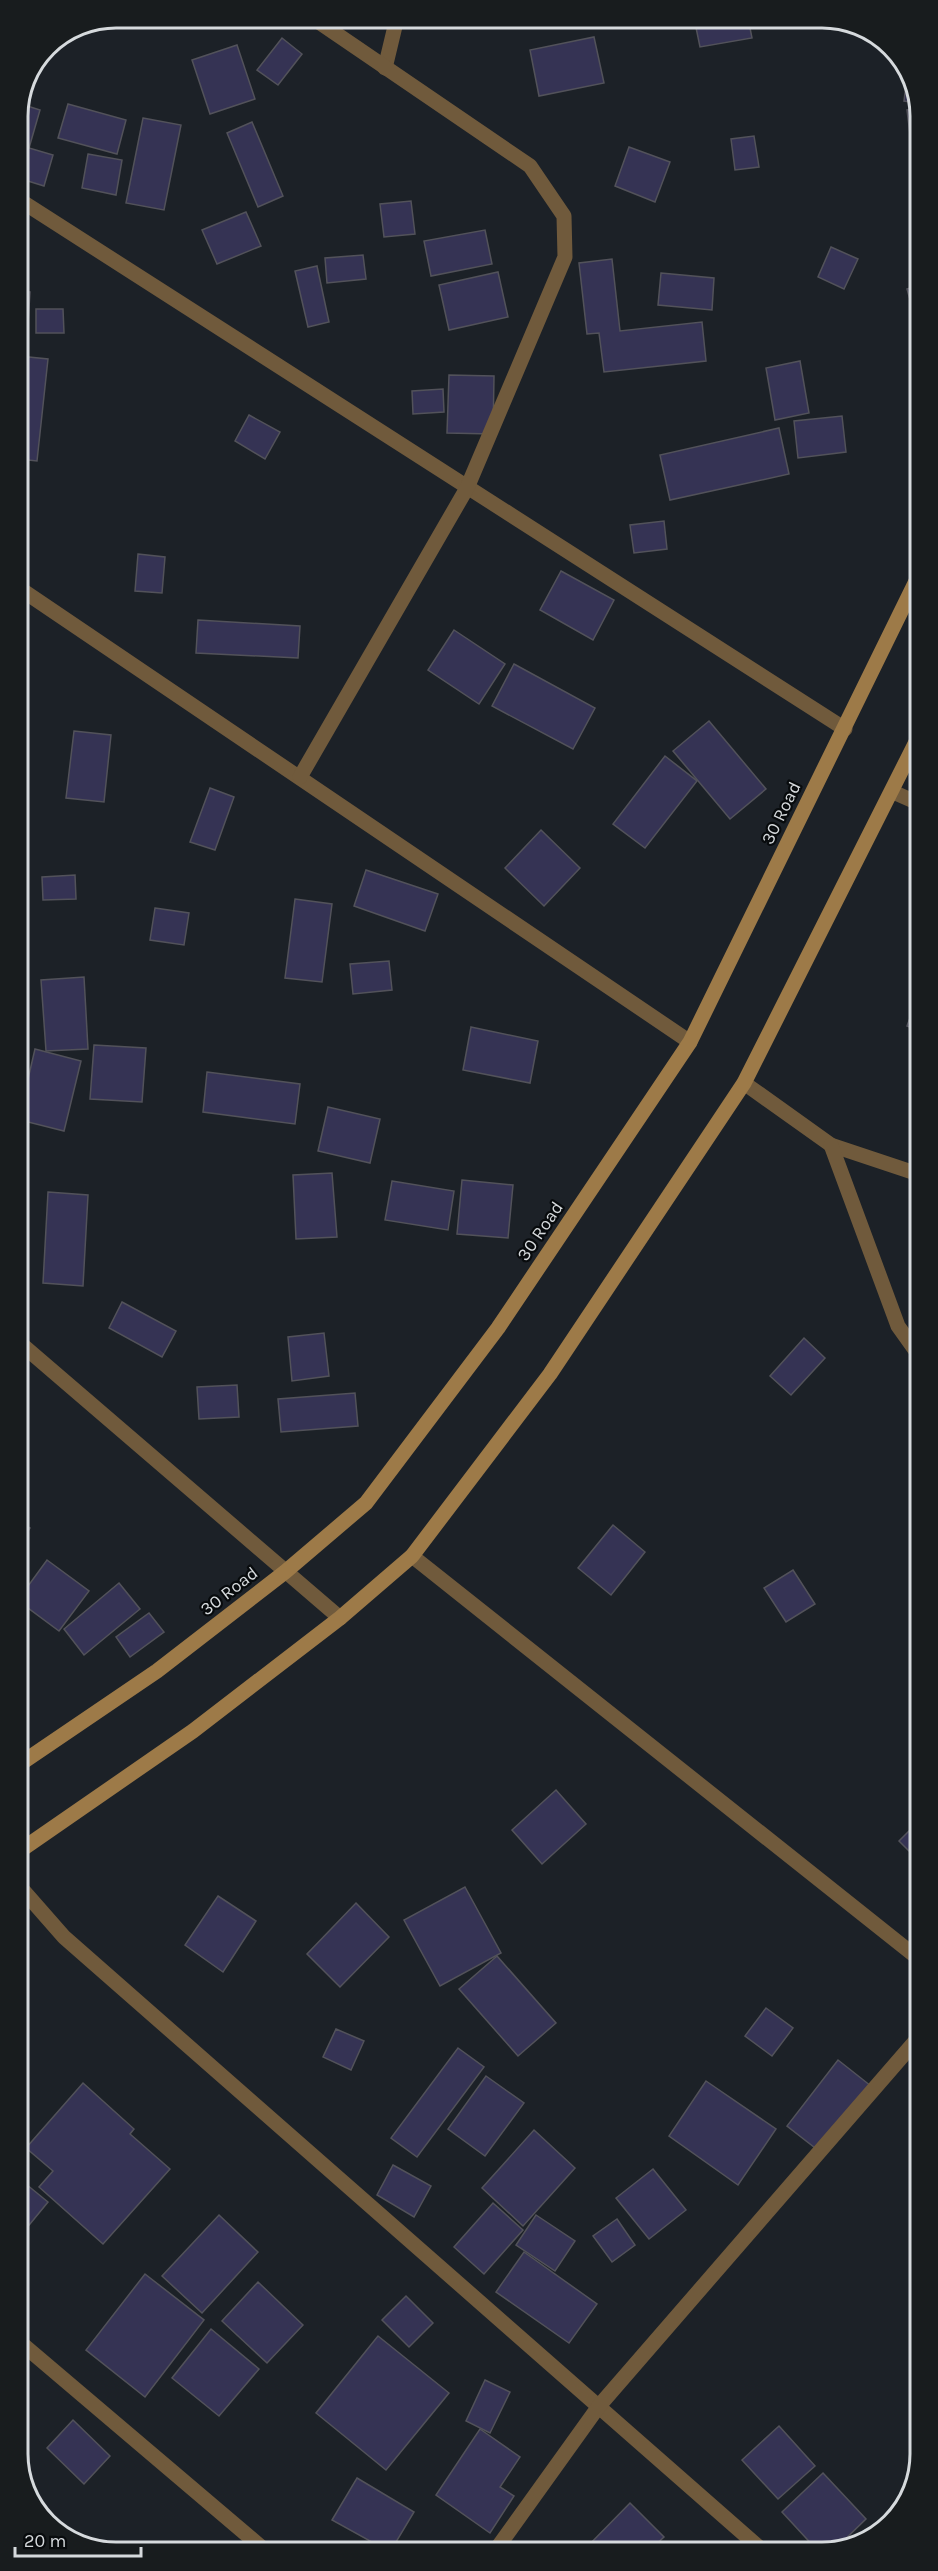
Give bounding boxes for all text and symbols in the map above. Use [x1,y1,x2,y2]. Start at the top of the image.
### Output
street label: 30 Road [756,778,806,848]
street label: 30 Road [512,1197,568,1265]
street label: 30 Road [196,1562,262,1620]
scale bar [15,2520,141,2558]
text: 20 m [24,2530,66,2552]

